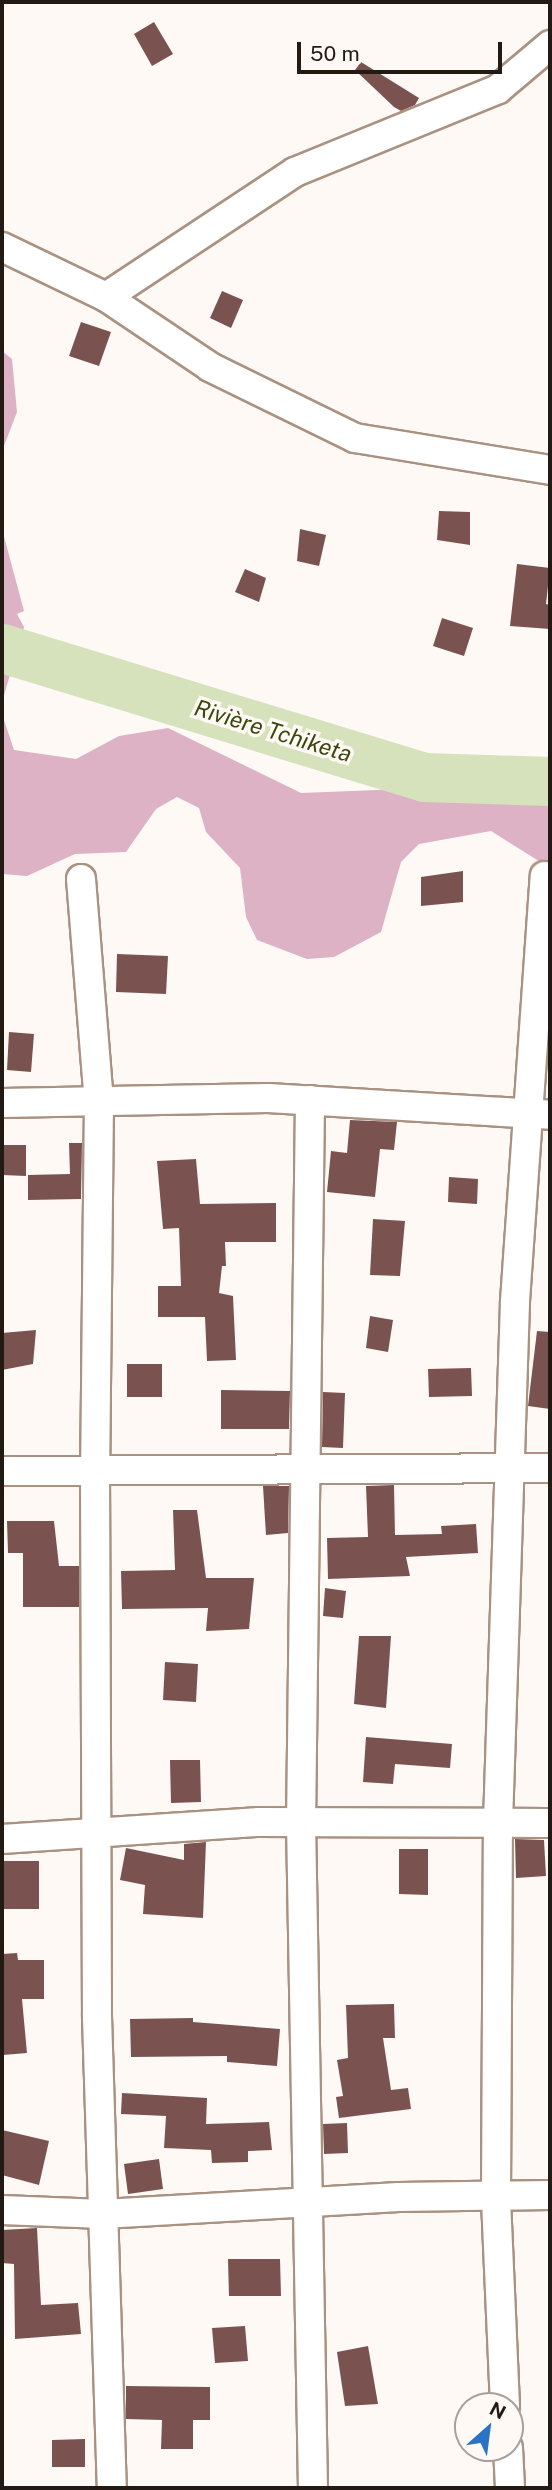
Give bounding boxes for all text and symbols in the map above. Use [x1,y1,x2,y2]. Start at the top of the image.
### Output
scale bar [300,28,505,72]
text: 50 m [310,41,360,66]
water label: Rivière Tchiketa [191,694,355,768]
north arrow [454,2392,524,2462]
text: N [486,2397,510,2423]

